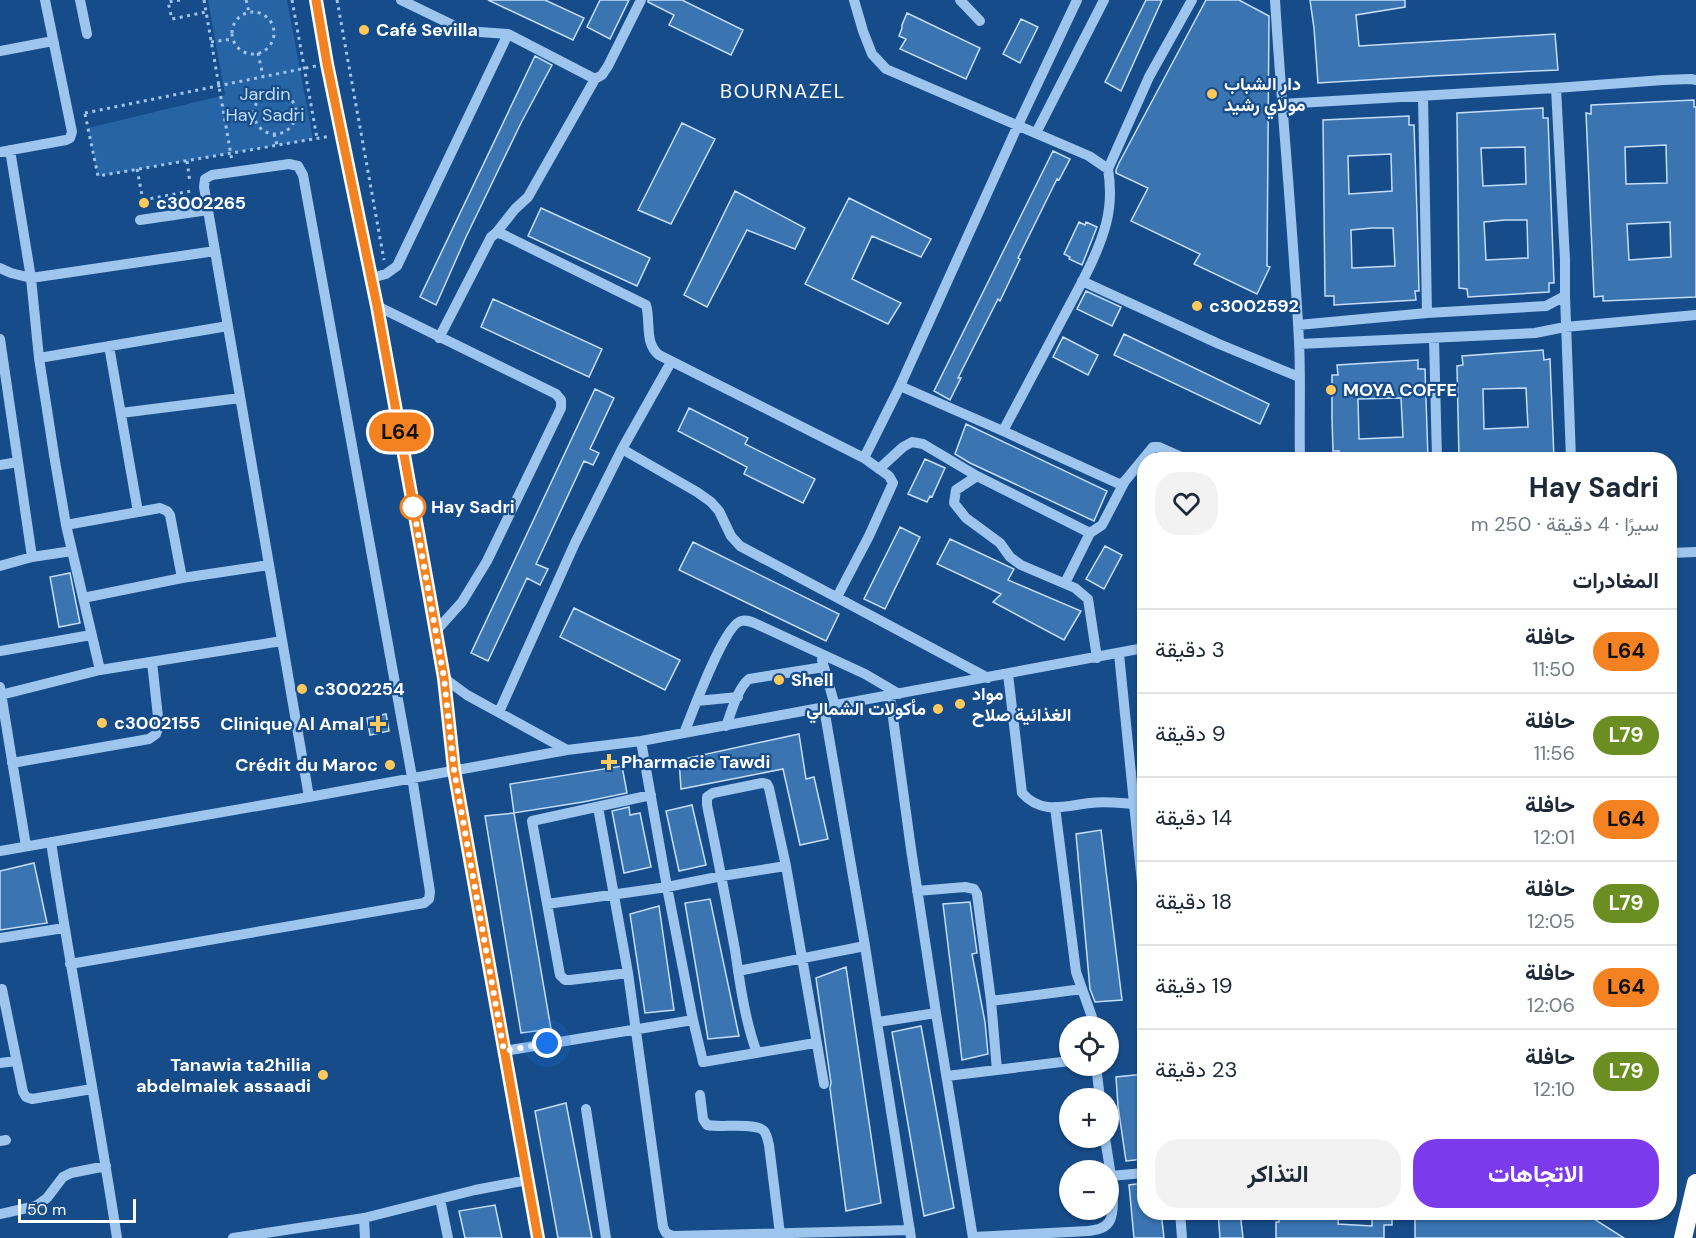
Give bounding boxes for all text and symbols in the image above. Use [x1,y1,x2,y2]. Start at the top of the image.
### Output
place label: Café Sevilla [376,18,478,42]
marker: Café Sevilla [357,23,371,37]
place label: دار الشباب مولاي رشيد [1224,72,1306,120]
district label: BOURNAZEL [720,78,846,104]
park label: Jardin Hay Sadri [225,82,305,127]
marker: دار الشباب مولاي رشيد [1205,87,1219,101]
place label: c3002265 [156,191,246,215]
marker: c3002265 [137,196,151,210]
place label: c3002592 [1209,294,1299,318]
marker: c3002592 [1190,299,1204,313]
place label: MOYA COFFE [1343,378,1457,402]
marker: MOYA COFFE [1324,383,1338,397]
line badge: L64 [366,412,434,452]
text: L64 [381,418,419,446]
text: Hay Sadri [1529,469,1659,506]
button: heart [1155,472,1218,535]
marker: Hay Sadri [400,494,426,520]
place label: Hay Sadri [431,495,515,519]
text: سيرًا · 4 دقيقة · 250 m [1471,511,1659,537]
text: المغادرات [1573,566,1659,595]
text: حافلة [1525,622,1575,651]
text: 3 دقيقة [1155,635,1225,664]
text: L64 [1607,637,1645,665]
text: 11:50 [1533,656,1575,682]
place label: Shell [791,668,833,692]
marker: Shell [772,673,786,687]
place label: c3002254 [314,677,405,701]
marker: c3002254 [295,682,309,696]
place label: مواد الغذائية صلاح [972,682,1072,727]
place label: مأكولات الشمالي [806,697,926,724]
marker: مواد الغذائية صلاح [953,697,967,711]
marker: مأكولات الشمالي [931,702,945,716]
text: حافلة [1525,706,1575,735]
place label: c3002155 [114,711,200,735]
place label: Clinique Al Amal [220,712,364,736]
marker: Clinique Al Amal [369,715,387,733]
marker: c3002155 [95,716,109,730]
text: 9 دقيقة [1155,719,1226,748]
text: L79 [1608,721,1644,749]
text: 11:56 [1534,740,1575,766]
place label: Pharmacie Tawdi [621,750,770,774]
place label: Crédit du Maroc [235,753,378,777]
marker: Pharmacie Tawdi [602,755,616,769]
marker: Crédit du Maroc [383,758,397,772]
text: حافلة [1525,790,1575,819]
text: 14 دقيقة [1155,803,1232,832]
text: L64 [1607,805,1645,833]
text: 12:01 [1533,824,1575,850]
text: حافلة [1525,874,1575,903]
text: 18 دقيقة [1155,887,1232,916]
text: L79 [1608,889,1644,917]
text: 12:05 [1527,908,1575,934]
text: حافلة [1525,958,1575,987]
text: 19 دقيقة [1155,971,1232,1000]
text: L64 [1607,973,1645,1001]
text: 12:06 [1527,992,1575,1018]
map controls [1059,1016,1119,1220]
button: locate [1059,1016,1119,1076]
your location [532,1028,562,1058]
text: حافلة [1525,1042,1575,1071]
place label: Tanawia ta2hilia abdelmalek assaadi [136,1053,311,1098]
text: 23 دقيقة [1155,1055,1237,1084]
text: L79 [1608,1057,1644,1085]
marker: Tanawia ta2hilia abdelmalek assaadi [316,1068,330,1082]
text: 12:10 [1533,1076,1575,1102]
button: + [1059,1088,1119,1148]
button: التذاكر [1155,1139,1401,1208]
button: الاتجاهات [1413,1139,1659,1208]
button: − [1059,1160,1119,1220]
scale bar [18,1196,136,1224]
text: 50 m [27,1199,66,1220]

